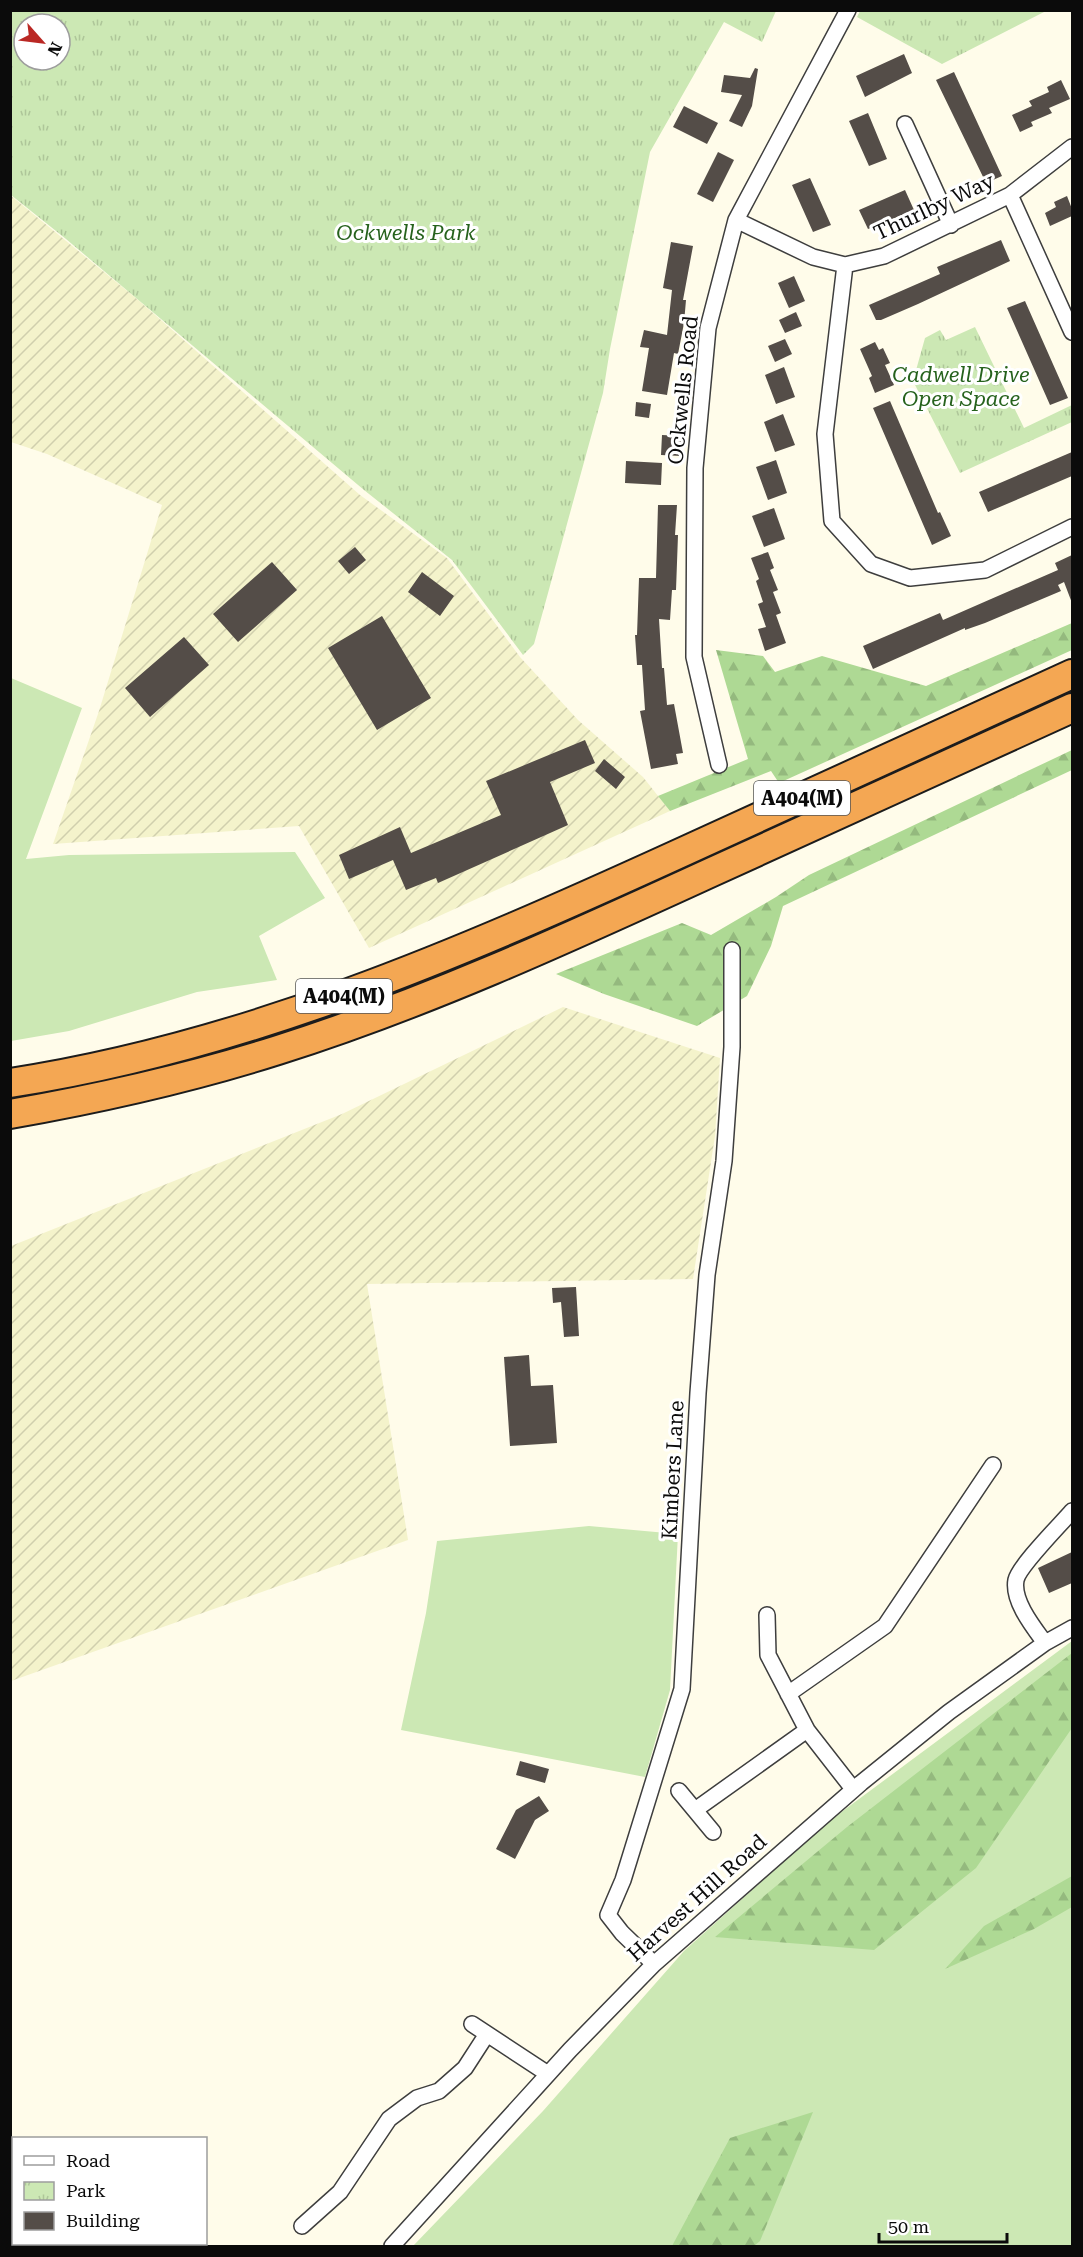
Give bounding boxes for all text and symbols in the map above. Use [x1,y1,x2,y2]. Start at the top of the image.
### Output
north arrow [12,12,72,72]
text: N [44,39,66,59]
street label: Thurlby Way [870,168,999,245]
park label: Ockwells Park [336,221,476,245]
street label: Ockwells Road [663,314,703,466]
park label: Cadwell Drive Open Space [892,363,1030,411]
road number: A404(M) [754,781,850,815]
road number: A404(M) [296,979,392,1013]
street label: Kimbers Lane [657,1400,689,1540]
street label: Harvest Hill Road [623,1829,772,1967]
legend [12,2137,207,2245]
text: Road [66,2150,111,2171]
text: Park [66,2180,106,2201]
scale bar [879,2206,1006,2244]
text: Building [66,2210,140,2231]
text: 50 m [888,2216,929,2237]

